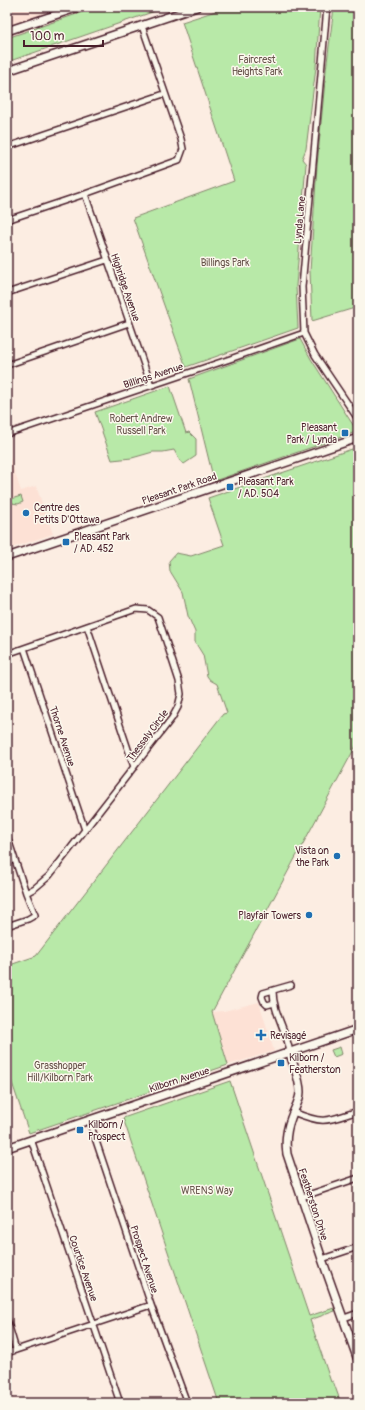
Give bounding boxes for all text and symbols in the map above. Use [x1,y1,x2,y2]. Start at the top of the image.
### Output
scale bar [24,22,103,48]
text: 100 m [30,29,65,44]
park label: Faircrest Heights Park [232,54,283,78]
street label: Lynda Lane [292,196,308,244]
street label: Highridge Avenue [108,252,142,323]
park label: Billings Park [201,257,250,269]
street label: Billings Avenue [122,361,185,391]
park label: Robert Andrew Russell Park [110,413,173,437]
place label: Pleasant Park / Lynda [286,422,338,446]
marker: Pleasant Park / Lynda [340,428,350,438]
street label: Pleasant Park Road [140,470,218,507]
place label: Pleasant Park / AD. 504 [238,476,294,500]
marker: Pleasant Park / AD. 504 [225,482,235,492]
place label: Centre des Petits D'Ottawa [34,502,100,526]
marker: Centre des Petits D'Ottawa [21,508,31,518]
place label: Pleasant Park / AD. 452 [74,531,130,555]
marker: Pleasant Park / AD. 452 [61,537,71,547]
street label: Thorne Avenue [47,705,77,768]
street label: Thessaly Circle [125,707,171,764]
place label: Vista on the Park [295,845,330,869]
marker: Vista on the Park [332,851,342,861]
place label: Playfair Towers [238,910,302,922]
marker: Playfair Towers [304,910,314,920]
marker: Revisagé [255,1029,267,1041]
place label: Revisagé [270,1030,306,1042]
place label: Kilborn / Featherston [289,1052,341,1076]
marker: Kilborn / Featherston [276,1058,286,1068]
park label: Grasshopper Hill/Kilborn Park [27,1060,94,1084]
street label: Kilborn Avenue [148,1065,211,1095]
place label: Kilborn / Prospect [88,1119,126,1143]
marker: Kilborn / Prospect [75,1125,85,1135]
street label: Featherston Drive [296,1167,330,1242]
park label: WRENS Way [181,1185,234,1197]
street label: Prospect Avenue [127,1224,161,1295]
street label: Courtice Avenue [66,1234,100,1303]

